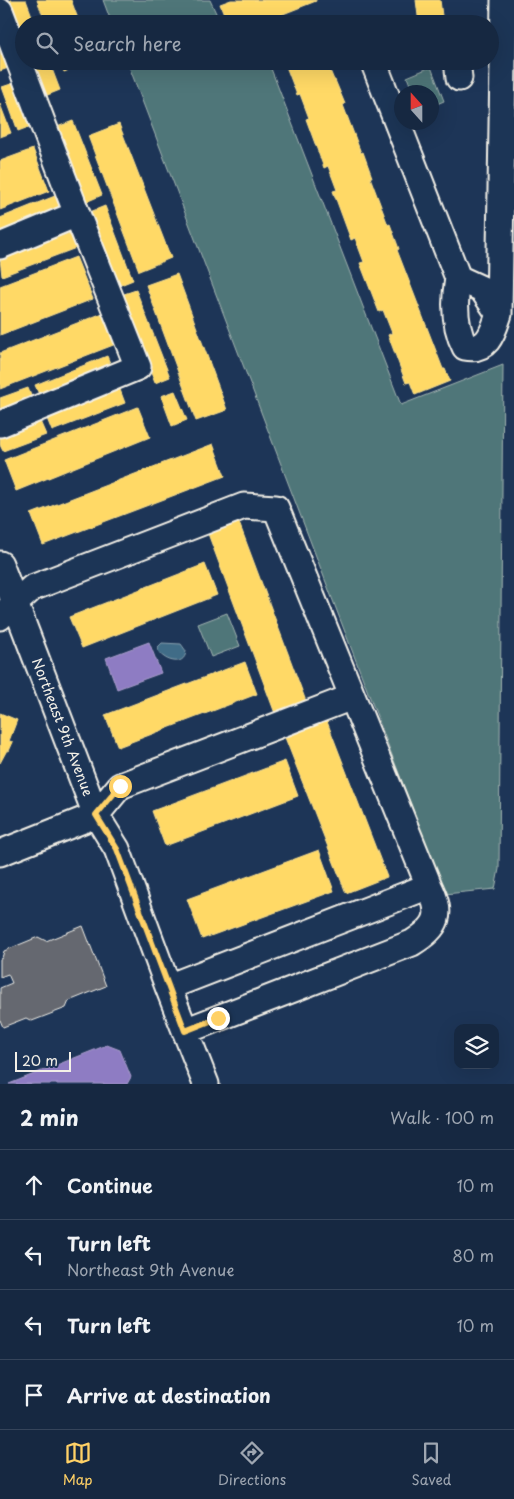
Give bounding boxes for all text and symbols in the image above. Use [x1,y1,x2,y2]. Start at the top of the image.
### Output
search box [15,15,499,70]
icon: search [33,29,61,57]
text: Search here [73,29,182,57]
north arrow [394,85,439,130]
street label: Northeast 9th Avenue [27,655,99,799]
route start [109,775,132,798]
route end [207,1007,230,1030]
map controls [454,1024,499,1069]
button: layers [454,1024,499,1069]
scale bar [15,1049,71,1072]
text: 20 m [22,1050,58,1071]
text: 2 min [20,1101,79,1133]
text: Walk · 100 m [390,1105,494,1129]
icon: ahead [20,1171,48,1199]
text: Continue [67,1171,153,1199]
text: 10 m [457,1173,494,1197]
text: Turn left [67,1229,151,1257]
icon: left [20,1241,48,1269]
text: 80 m [452,1243,494,1267]
text: Northeast 9th Avenue [67,1257,234,1281]
icon: left [20,1311,48,1339]
text: Turn left [67,1311,151,1339]
text: 10 m [457,1313,494,1337]
icon: arrive [20,1381,48,1409]
text: Arrive at destination [67,1381,271,1409]
tab: Map [63,1439,93,1490]
tab: Directions [218,1439,286,1490]
tab: Saved [412,1439,451,1490]

